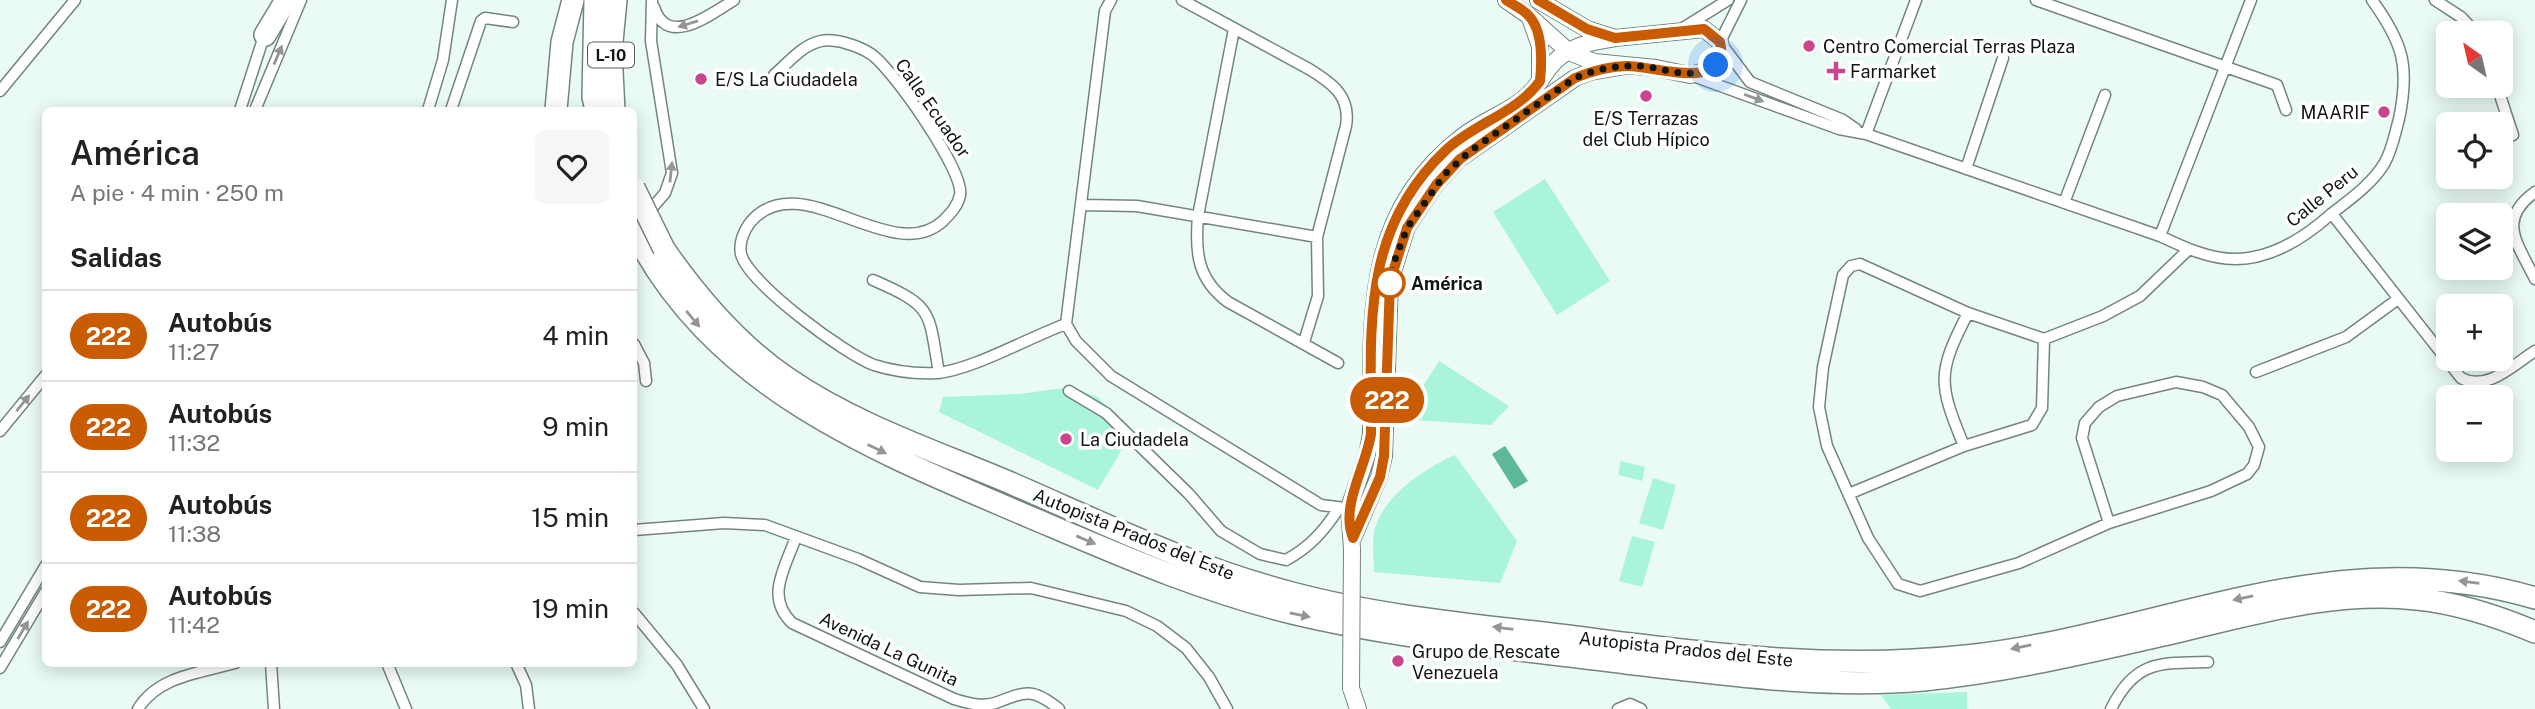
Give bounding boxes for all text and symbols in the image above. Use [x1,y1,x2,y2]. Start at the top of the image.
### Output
one-way arrow [677,20,698,30]
north arrow [2436,21,2513,98]
map controls [2436,21,2513,462]
place label: Centro Comercial Terras Plaza [1823,36,2075,57]
marker: Centro Comercial Terras Plaza [1801,38,1817,54]
road number: L-10 [588,42,634,68]
one-way arrow [272,44,283,65]
your location [1698,47,1733,82]
street label: Calle Ecuador [891,54,975,162]
place label: Farmarket [1850,61,1937,82]
marker: Farmarket [1828,63,1844,79]
place label: E/S La Ciudadela [715,69,858,90]
marker: E/S La Ciudadela [693,71,709,87]
marker: E/S Terrazas del Club Hípico [1638,88,1654,104]
one-way arrow [1744,92,1765,103]
place label: MAARIF [2300,102,2370,123]
marker: MAARIF [2376,104,2392,120]
place label: E/S Terrazas del Club Hípico [1582,108,1710,150]
button: locate [2436,112,2513,189]
button: heart [535,130,609,204]
text: América [70,134,200,172]
one-way arrow [665,161,676,183]
street label: Calle Peru [2282,161,2362,231]
text: A pie · 4 min · 250 m [70,179,284,206]
button: layers [2436,203,2513,280]
text: Salidas [70,242,162,273]
marker: América [1375,268,1405,298]
place label: América [1411,273,1483,294]
button: + [2436,294,2513,371]
text: Autobús [168,307,272,338]
one-way arrow [685,310,700,327]
text: 4 min [542,320,609,351]
text: 222 [86,322,131,350]
text: 11:27 [168,338,220,365]
line badge: 222 [1347,377,1427,423]
button: − [2436,385,2513,462]
text: 222 [1364,386,1410,414]
one-way arrow [15,395,30,413]
text: Autobús [168,398,272,429]
text: 9 min [542,411,609,442]
text: 222 [86,413,131,441]
text: 11:32 [168,429,220,456]
place label: La Ciudadela [1080,429,1189,450]
marker: La Ciudadela [1058,431,1074,447]
one-way arrow [867,443,887,454]
street label: Autopista Prados del Este [1030,484,1238,584]
text: Autobús [168,489,272,520]
text: 15 min [531,502,609,533]
text: 222 [86,504,131,532]
text: 11:38 [168,520,221,547]
one-way arrow [1075,535,1096,546]
one-way arrow [2457,577,2479,588]
text: Autobús [168,580,272,611]
one-way arrow [2232,592,2254,603]
text: 19 min [532,593,609,624]
text: 222 [86,595,131,623]
street label: Avenida La Gunita [816,608,962,690]
one-way arrow [1289,609,1311,620]
text: 11:42 [168,611,220,638]
one-way arrow [17,620,30,639]
one-way arrow [1492,623,1514,634]
street label: Autopista Prados del Este [1578,627,1794,671]
place label: Grupo de Rescate Venezuela [1412,641,1560,683]
one-way arrow [2010,642,2032,653]
marker: Grupo de Rescate Venezuela [1390,653,1406,669]

